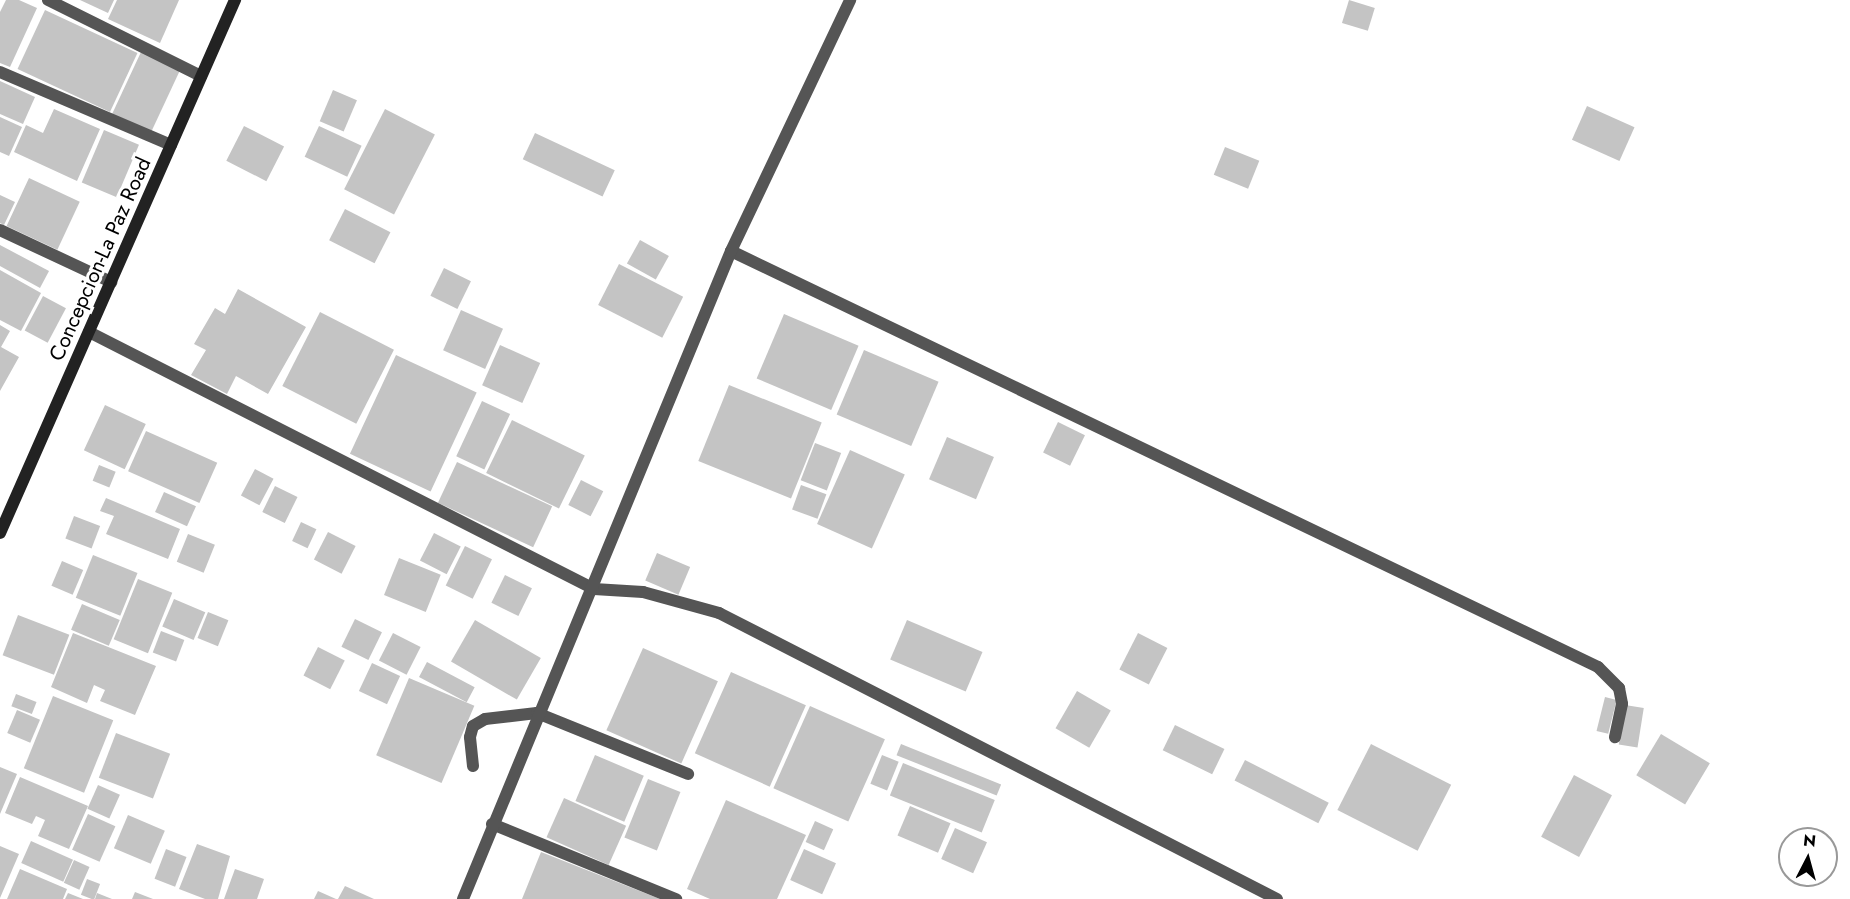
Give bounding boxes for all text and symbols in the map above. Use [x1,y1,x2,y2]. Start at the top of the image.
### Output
street label: Concepcion-La Paz Road [44,153,156,365]
north arrow [1778,827,1838,887]
text: N [1802,828,1817,853]

